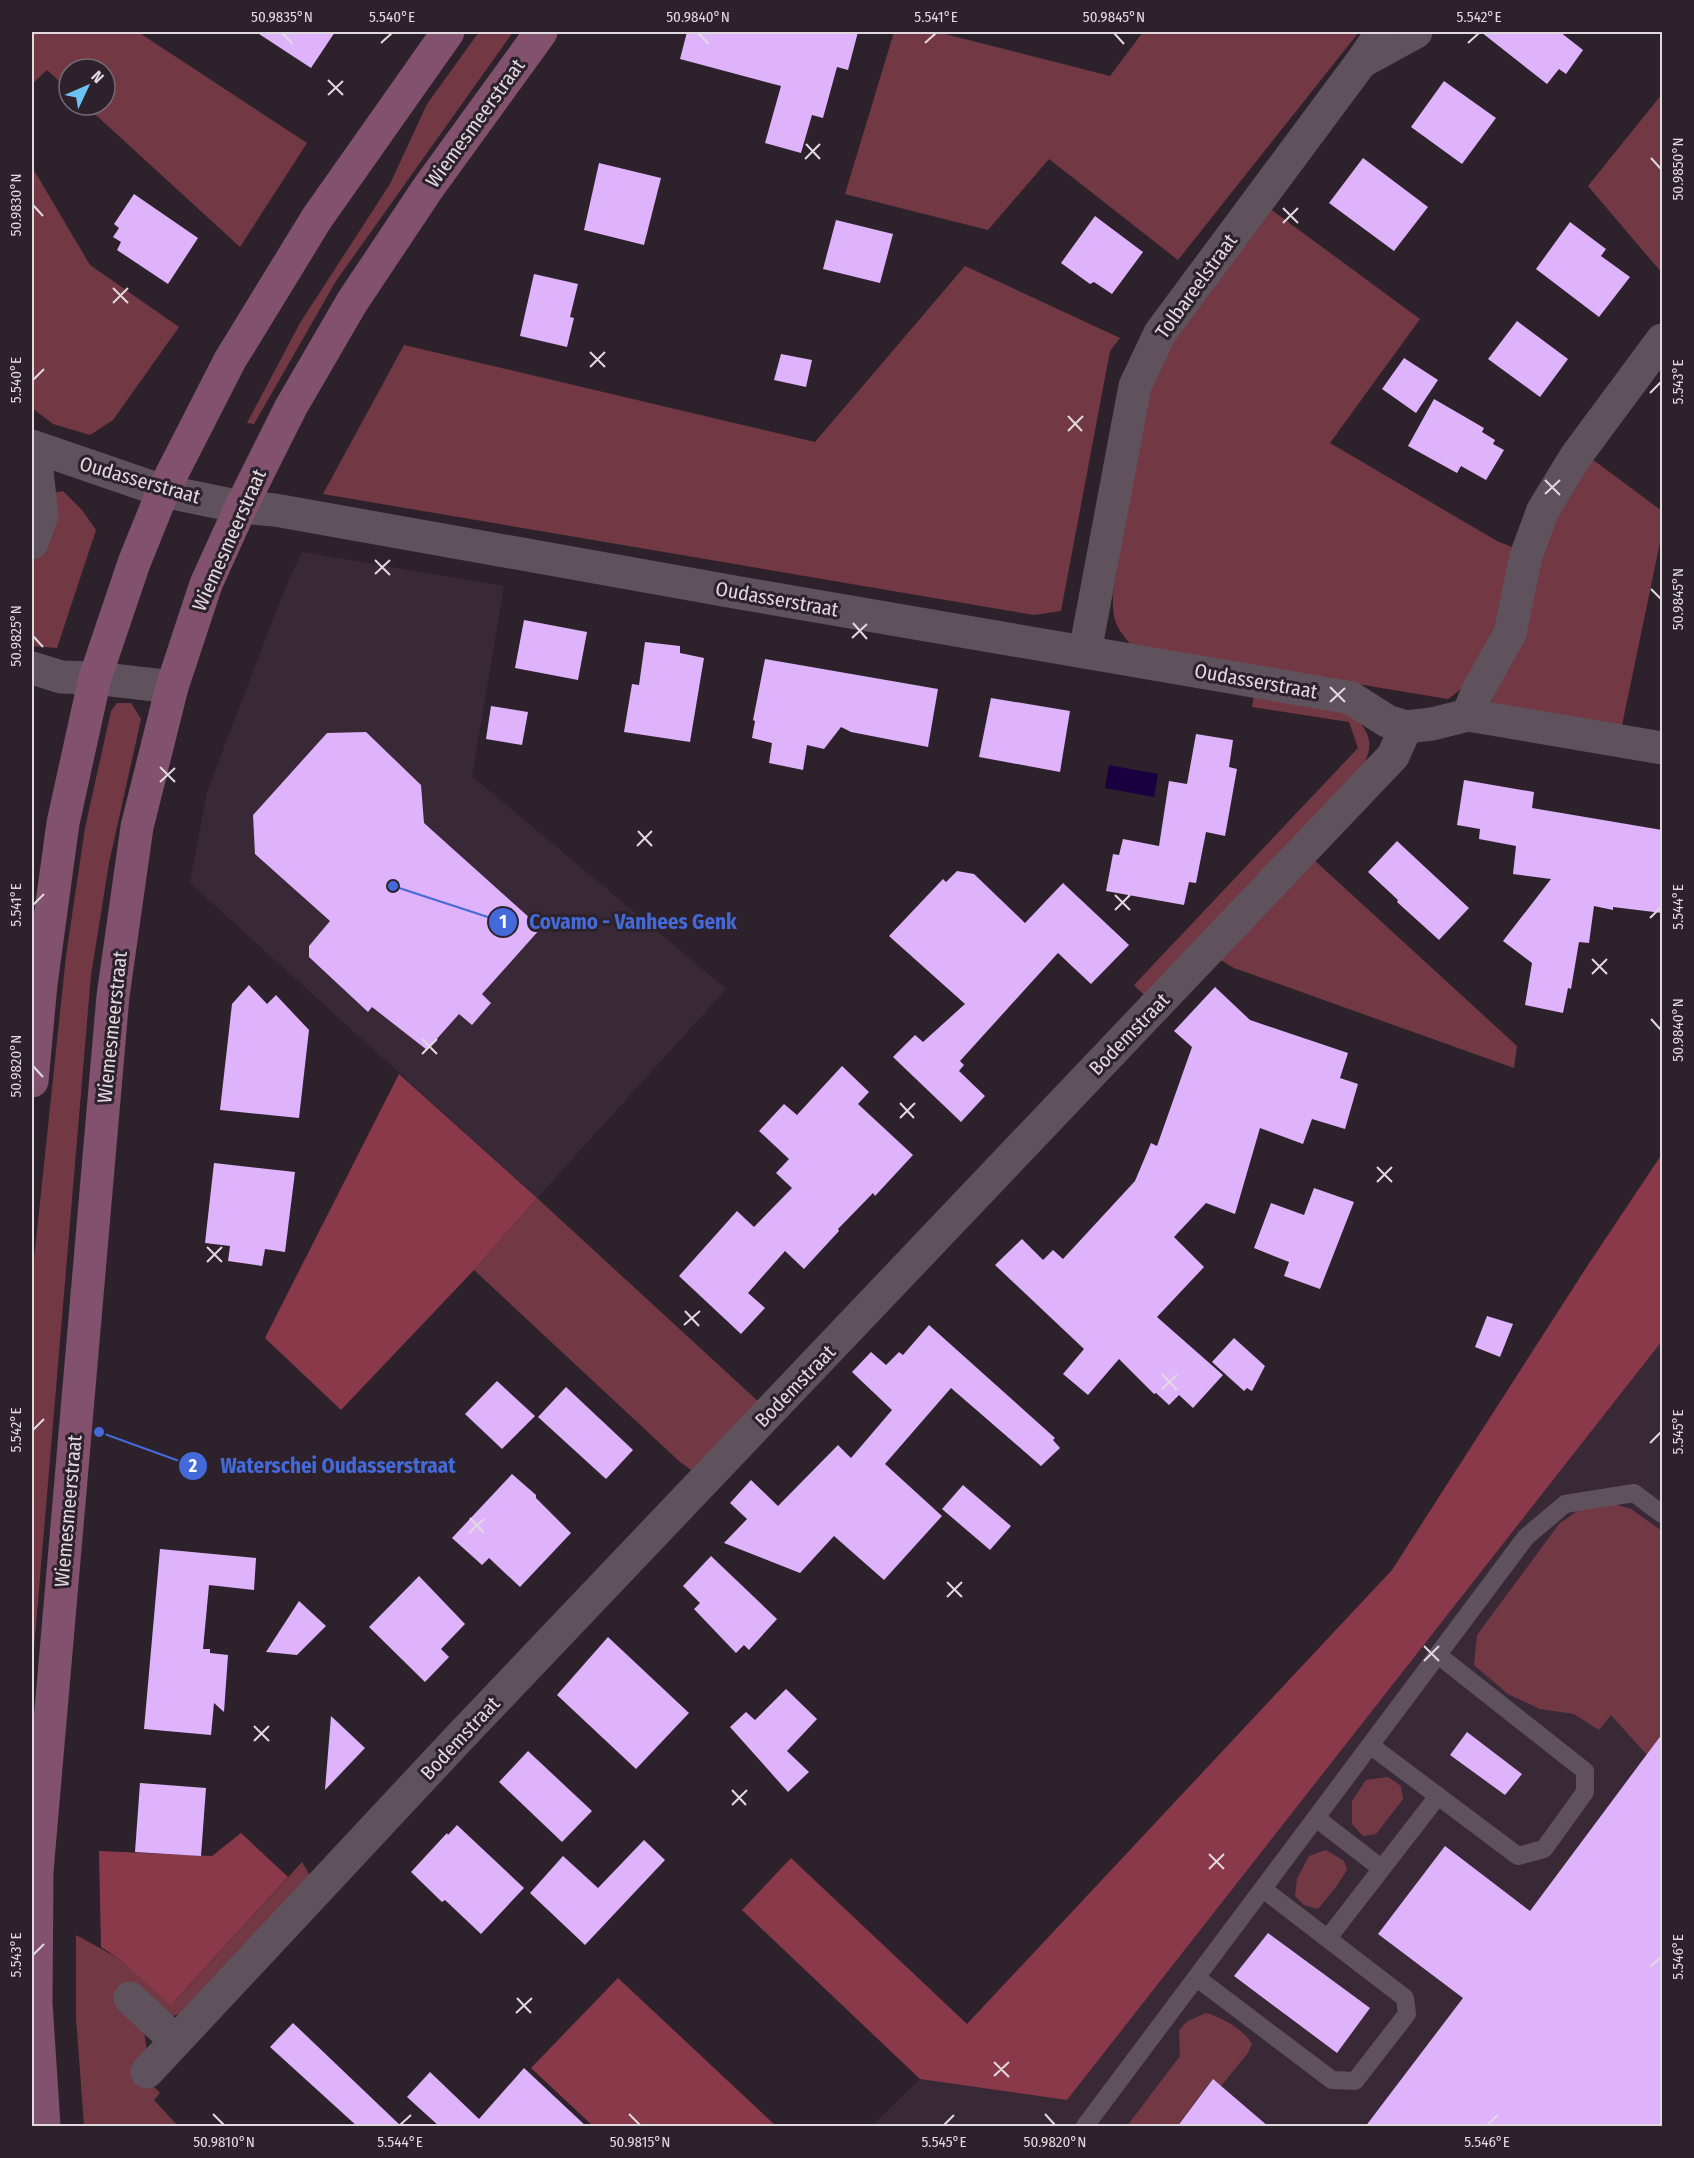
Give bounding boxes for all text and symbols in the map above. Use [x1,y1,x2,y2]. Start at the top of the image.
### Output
text: 50.9835°N [251,8,313,26]
text: 5.540°E [369,8,415,26]
text: 50.9840°N [666,8,730,26]
text: 5.541°E [914,8,958,26]
text: 50.9845°N [1083,8,1145,26]
text: 5.542°E [1457,8,1501,26]
street label: Wiemesmeerstraat [420,54,530,192]
north arrow [57,57,117,117]
text: N [87,67,108,87]
text: 50.9850°N [1669,137,1687,201]
text: 50.9830°N [7,173,25,237]
street label: Tolbareelstraat [1150,229,1242,343]
text: 5.540°E [7,357,25,403]
text: 5.543°E [1669,360,1687,405]
street label: Oudasserstraat [77,451,204,509]
street label: Wiemesmeerstraat [187,465,271,615]
text: 50.9845°N [1669,568,1687,630]
street label: Oudasserstraat [714,576,841,622]
text: 50.9825°N [7,605,25,667]
street label: Oudasserstraat [1193,658,1320,704]
text: 5.541°E [7,883,25,927]
text: 5.544°E [1669,884,1687,930]
callout: Covamo - Vanhees Genk [488,902,749,941]
text: Covamo - Vanhees Genk [529,909,737,935]
text: 1 [499,911,507,933]
street label: Wiemesmeerstraat [92,949,132,1104]
street label: Bodemstraat [1084,988,1174,1080]
text: 50.9840°N [1669,998,1687,1062]
text: 50.9820°N [7,1035,25,1097]
street label: Bodemstraat [750,1340,840,1432]
text: 5.542°E [7,1408,25,1452]
text: 5.545°E [1669,1409,1687,1455]
street label: Wiemesmeerstraat [49,1433,87,1588]
callout: Waterschei Oudasserstraat [178,1446,468,1485]
text: Waterschei Oudasserstraat [220,1453,456,1479]
text: 2 [188,1455,197,1477]
street label: Bodemstraat [415,1691,505,1785]
text: 5.543°E [7,1933,25,1978]
text: 5.546°E [1669,1934,1687,1980]
text: 50.9810°N [193,2133,255,2151]
text: 5.544°E [377,2133,423,2151]
text: 50.9815°N [610,2133,670,2151]
text: 5.545°E [921,2133,967,2151]
text: 50.9820°N [1024,2133,1086,2151]
text: 5.546°E [1464,2133,1510,2151]

